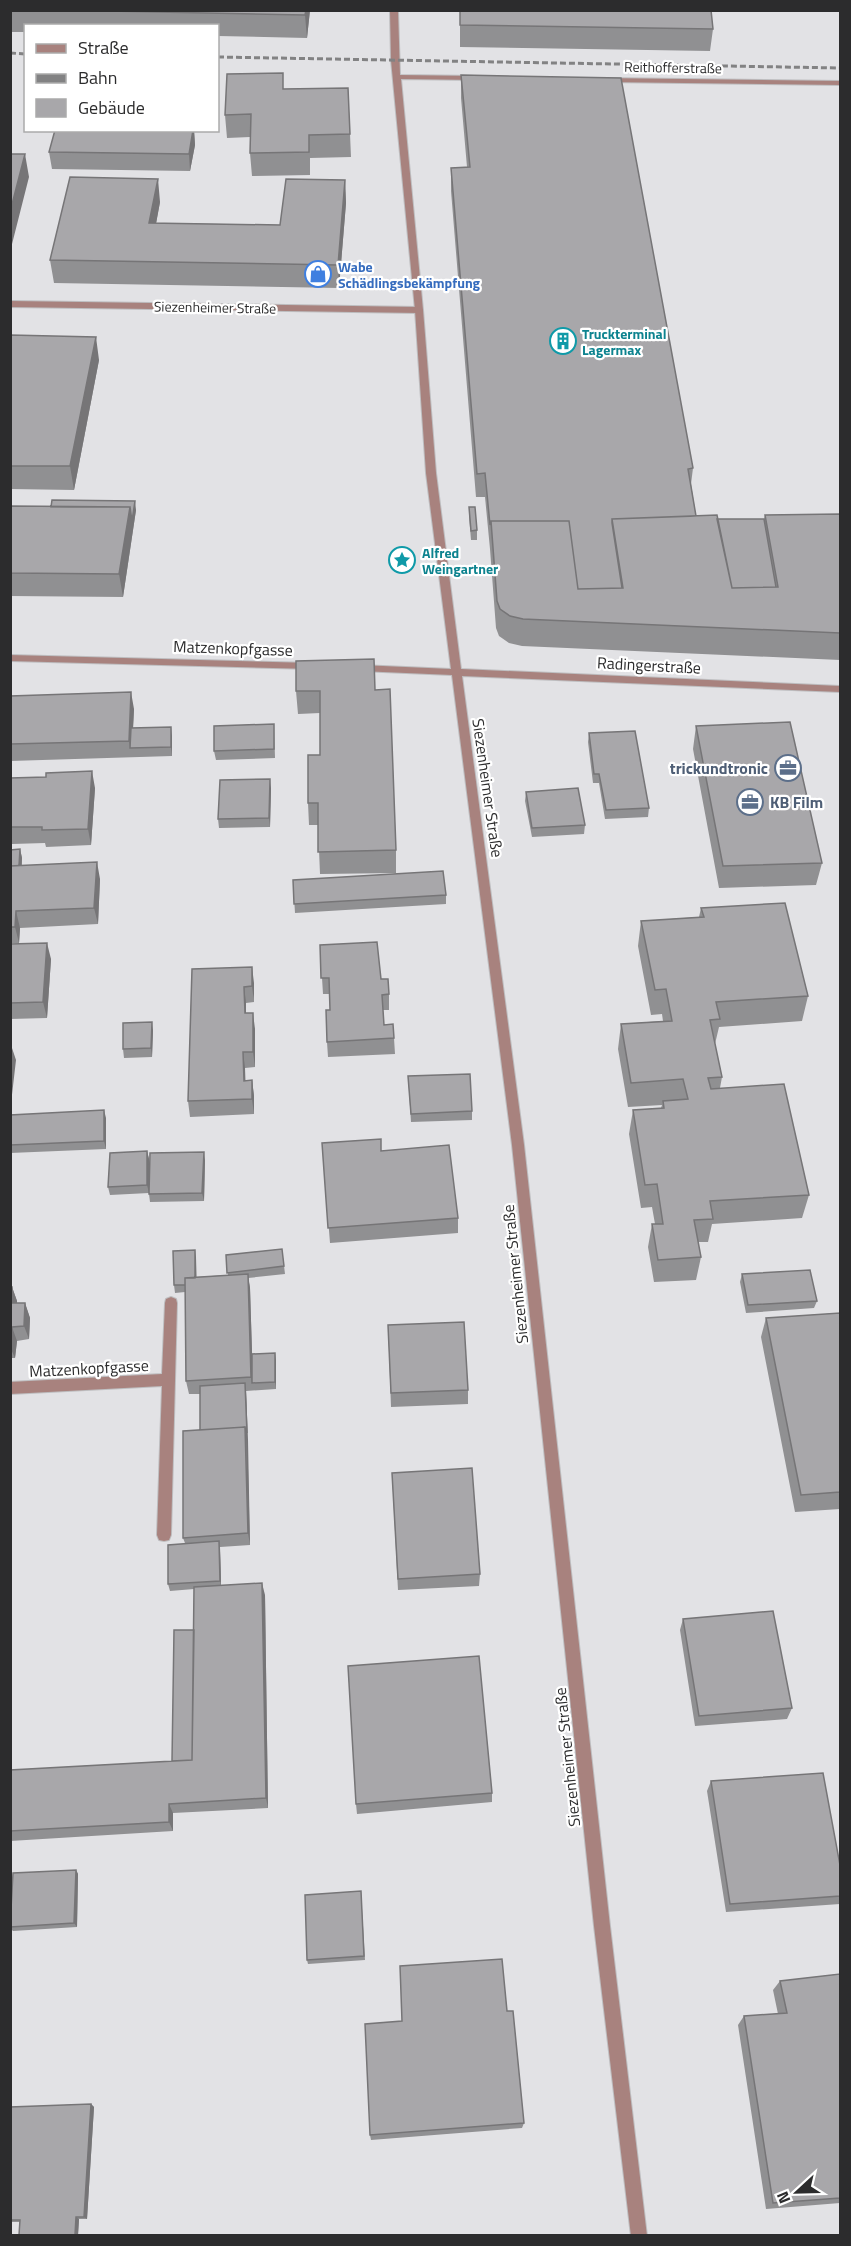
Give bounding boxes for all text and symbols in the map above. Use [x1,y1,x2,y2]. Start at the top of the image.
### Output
legend [24,24,219,132]
text: Straße [78,34,129,61]
street label: Reithofferstraße [624,56,722,78]
text: Bahn [78,64,117,91]
text: Gebäude [78,94,145,121]
place label: Wabe Schädlingsbekämpfung [338,256,481,293]
shop icon: Wabe Schädlingsbekämpfung [303,259,333,289]
street label: Siezenheimer Straße [154,295,276,319]
place label: Truckterminal Lagermax [582,323,667,360]
building icon: Truckterminal Lagermax [548,326,578,356]
place label: Alfred Weingartner [422,542,498,579]
place icon: Alfred Weingartner [387,545,417,575]
street label: Matzenkopfgasse [173,634,293,662]
street label: Radingerstraße [596,650,702,680]
street label: Siezenheimer Straße [466,717,510,859]
office icon: trickundtronic [773,753,803,783]
place label: trickundtronic [670,756,768,780]
office icon: KB Film [735,787,765,817]
place label: KB Film [770,790,823,814]
street label: Siezenheimer Straße [496,1203,534,1345]
street label: Matzenkopfgasse [29,1353,149,1383]
street label: Siezenheimer Straße [548,1686,586,1828]
north arrow [767,2162,827,2222]
text: N [770,2188,796,2207]

